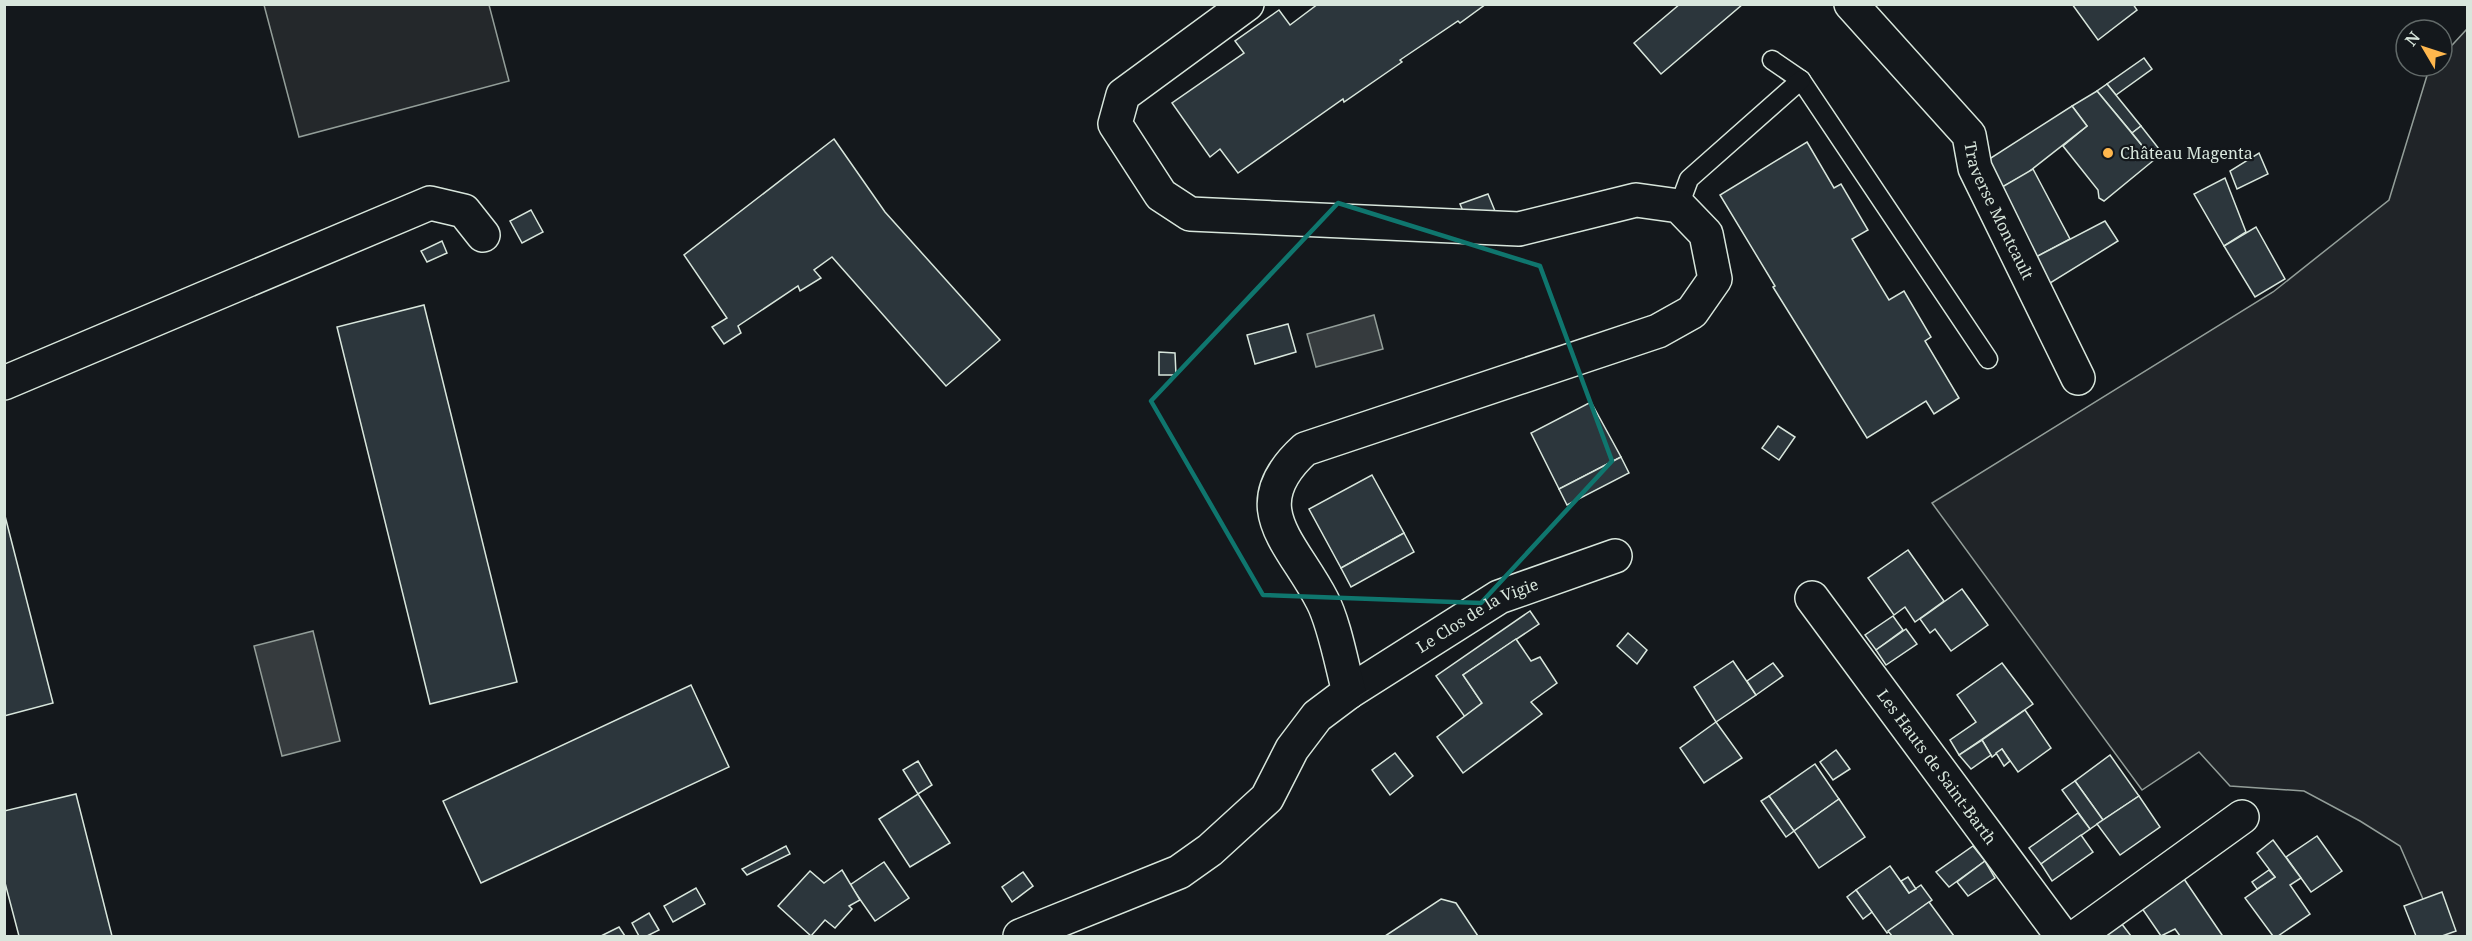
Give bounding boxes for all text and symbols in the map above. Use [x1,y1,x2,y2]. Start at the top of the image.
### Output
north arrow [2394,18,2454,78]
text: N [2400,26,2425,50]
street label: Traverse Montcault [1959,140,2039,283]
place label: Château Magenta [2120,142,2253,164]
marker: Château Magenta [2101,146,2115,160]
street label: Le Clos de la Vigie [1412,573,1541,658]
street label: Les Hauts de Saint-Barth [1872,685,2002,849]

